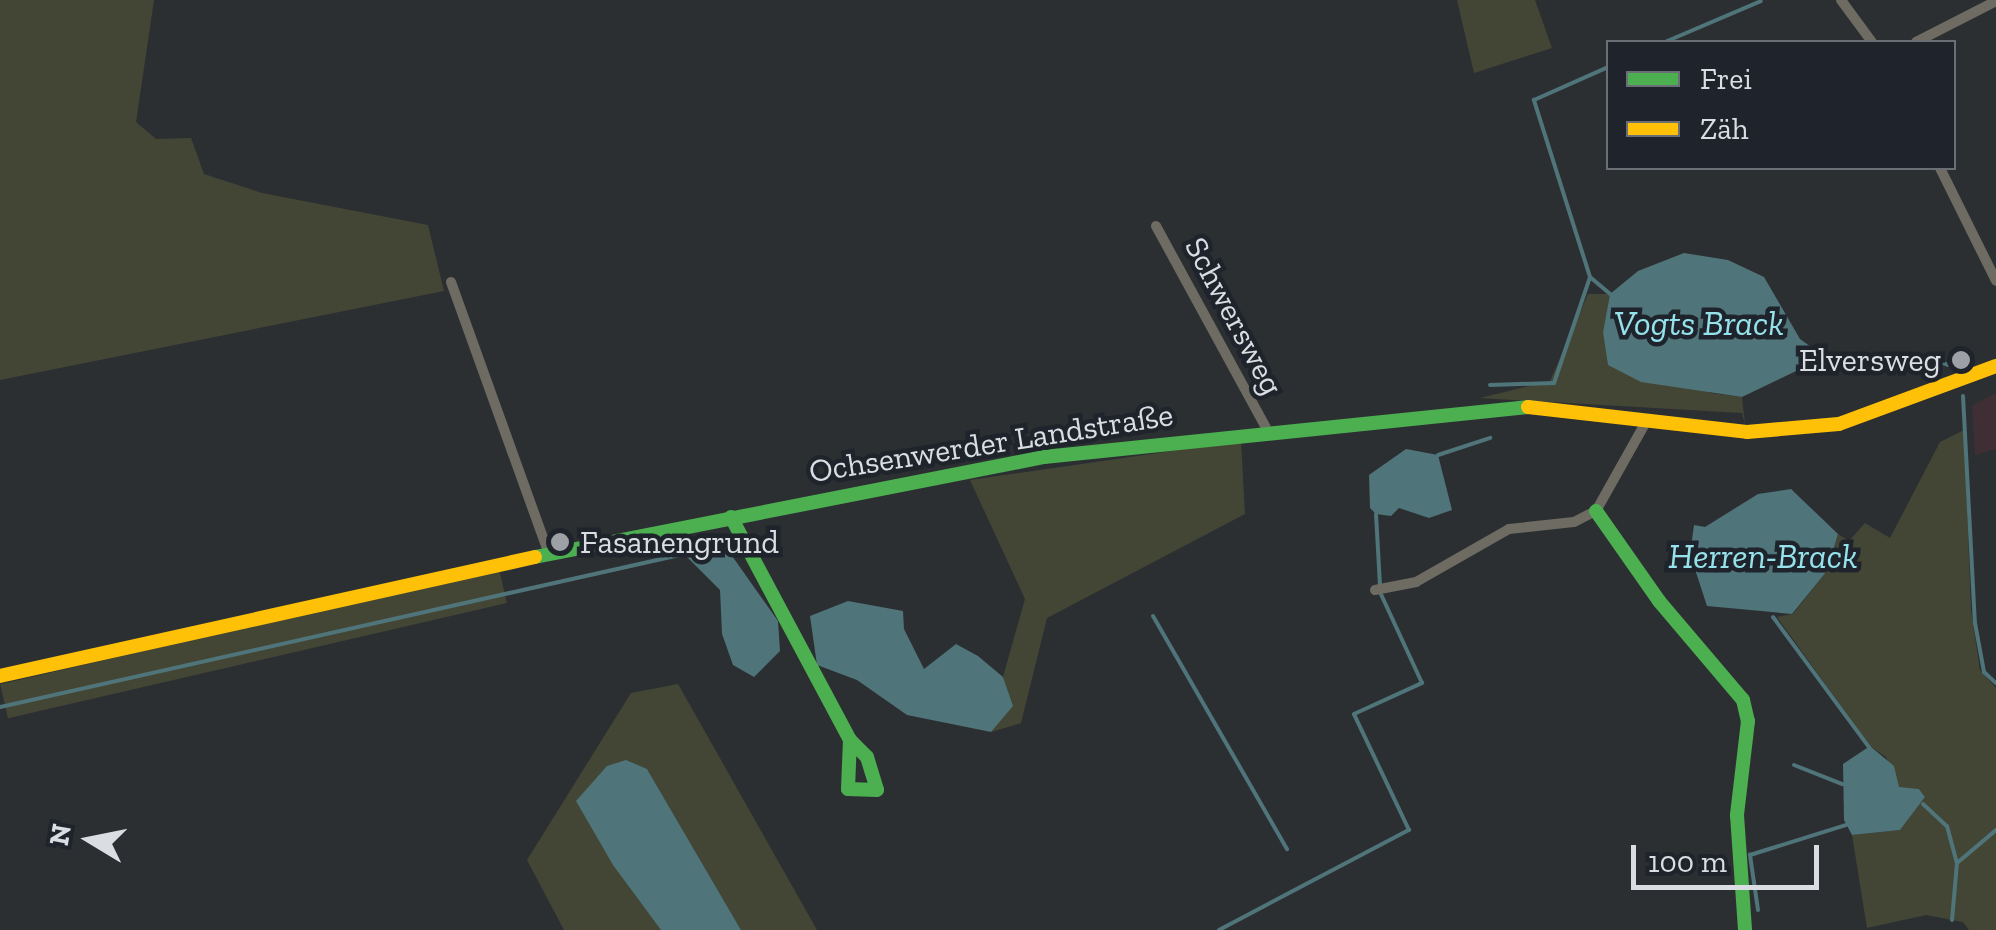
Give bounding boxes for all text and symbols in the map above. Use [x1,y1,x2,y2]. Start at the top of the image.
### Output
legend [1606,40,1956,170]
text: Frei [1700,61,1752,97]
text: Zäh [1700,111,1749,147]
street label: Schwersweg [1177,231,1291,401]
water label: Vogts Brack [1614,302,1784,344]
place label: Elversweg [1799,341,1941,379]
marker: Elversweg [1950,349,1972,371]
street label: Ochsenwerder Landstraße [806,395,1176,491]
place label: Fasanengrund [580,523,779,561]
marker: Fasanengrund [549,531,571,553]
water label: Herren-Brack [1668,535,1858,577]
north arrow [40,790,140,890]
text: N [42,821,78,848]
scale bar [1636,825,1824,887]
text: 100 m [1648,844,1727,880]

